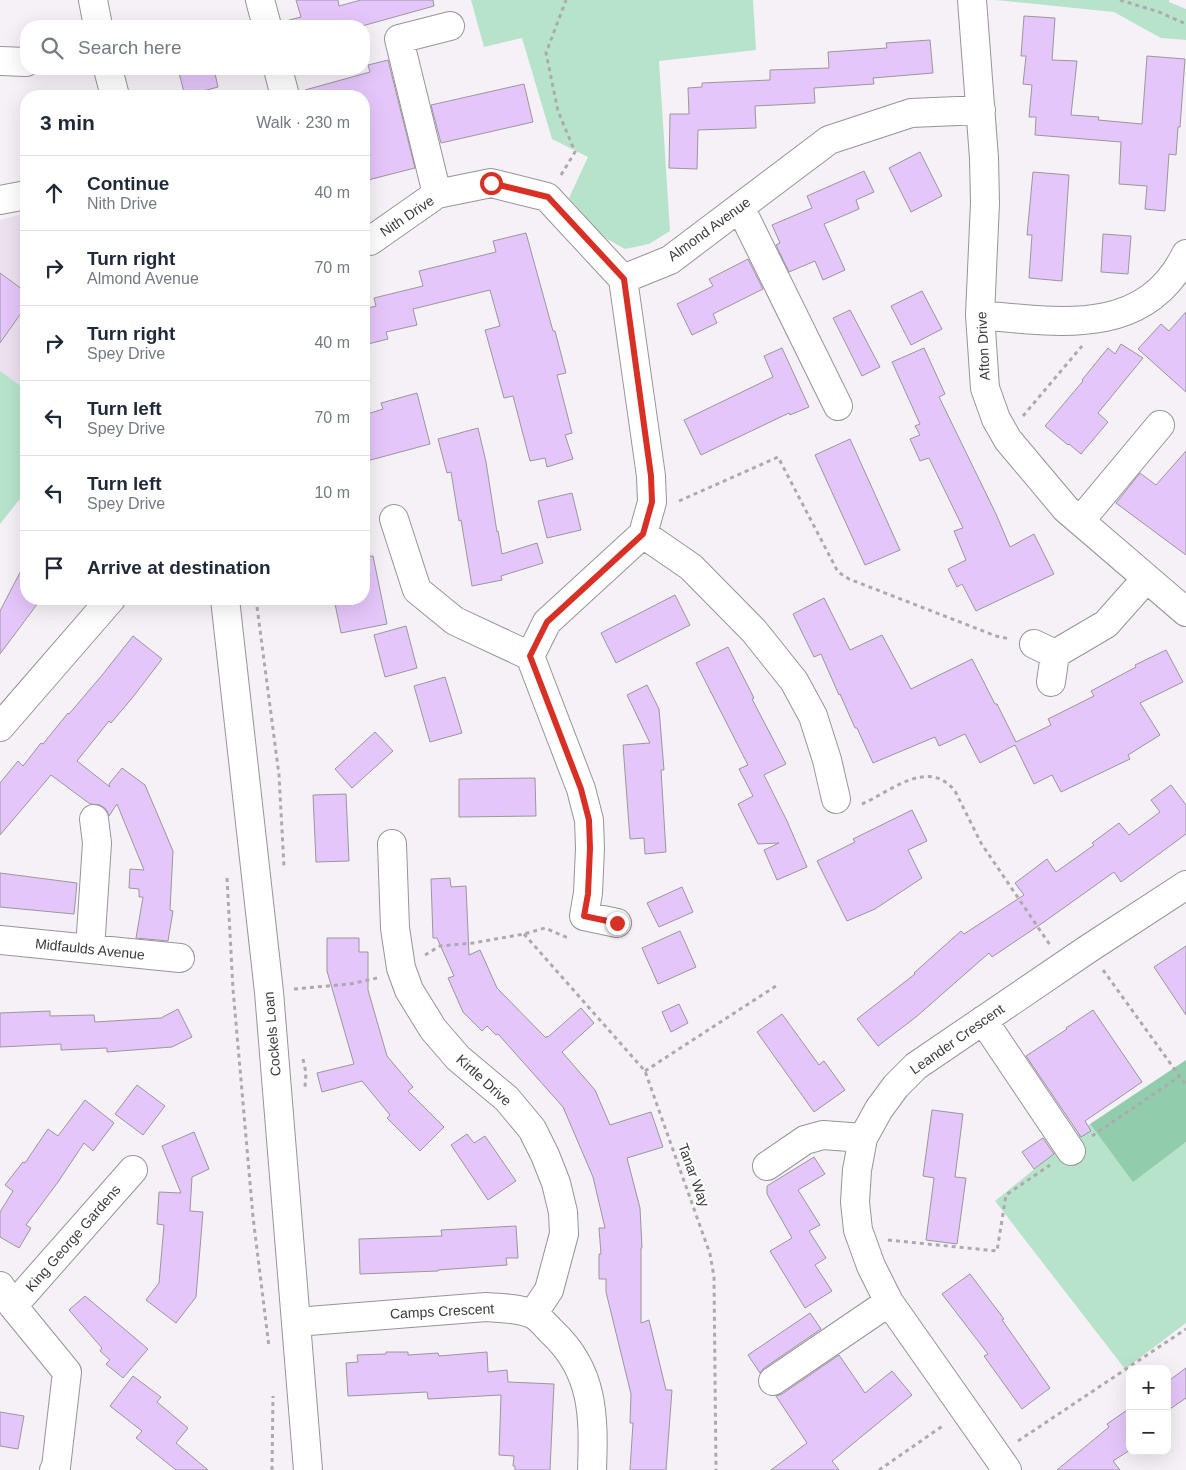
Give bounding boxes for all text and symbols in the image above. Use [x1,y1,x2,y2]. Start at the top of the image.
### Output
search box [20,20,370,75]
icon: search [38,34,66,62]
text: Search here [78,37,182,58]
text: 3 min [40,111,95,134]
text: Walk · 230 m [256,114,350,131]
route start [480,172,503,195]
text: Continue [87,173,169,194]
icon: ahead [40,179,68,207]
text: 40 m [314,184,350,201]
street label: Nith Drive [377,192,437,240]
street label: Almond Avenue [665,194,753,264]
text: Nith Drive [87,195,157,212]
text: Turn right [87,248,175,269]
icon: right [40,254,68,282]
text: 70 m [314,259,350,276]
text: Almond Avenue [87,270,199,287]
street label: Afton Drive [973,311,993,381]
text: Turn right [87,323,175,344]
icon: right [40,329,68,357]
text: 40 m [314,334,350,351]
text: Spey Drive [87,345,165,362]
text: Turn left [87,398,162,419]
icon: left [40,404,68,432]
text: 70 m [314,409,350,426]
text: Spey Drive [87,420,165,437]
text: Turn left [87,473,162,494]
icon: left [40,479,68,507]
text: 10 m [314,484,350,501]
text: Spey Drive [87,495,165,512]
icon: arrive [40,554,68,582]
text: Arrive at destination [87,557,271,578]
route end [606,912,629,935]
street label: Midfaulds Avenue [34,935,146,963]
street label: Cockels Loan [260,991,284,1077]
street label: Leander Crescent [907,1000,1007,1077]
street label: Kirtle Drive [453,1051,515,1109]
street label: Tanar Way [675,1141,713,1209]
street label: King George Gardens [22,1181,124,1295]
street label: Camps Crescent [390,1300,495,1322]
map controls [1126,1365,1171,1455]
button: + [1126,1365,1171,1410]
button: − [1126,1410,1171,1455]

